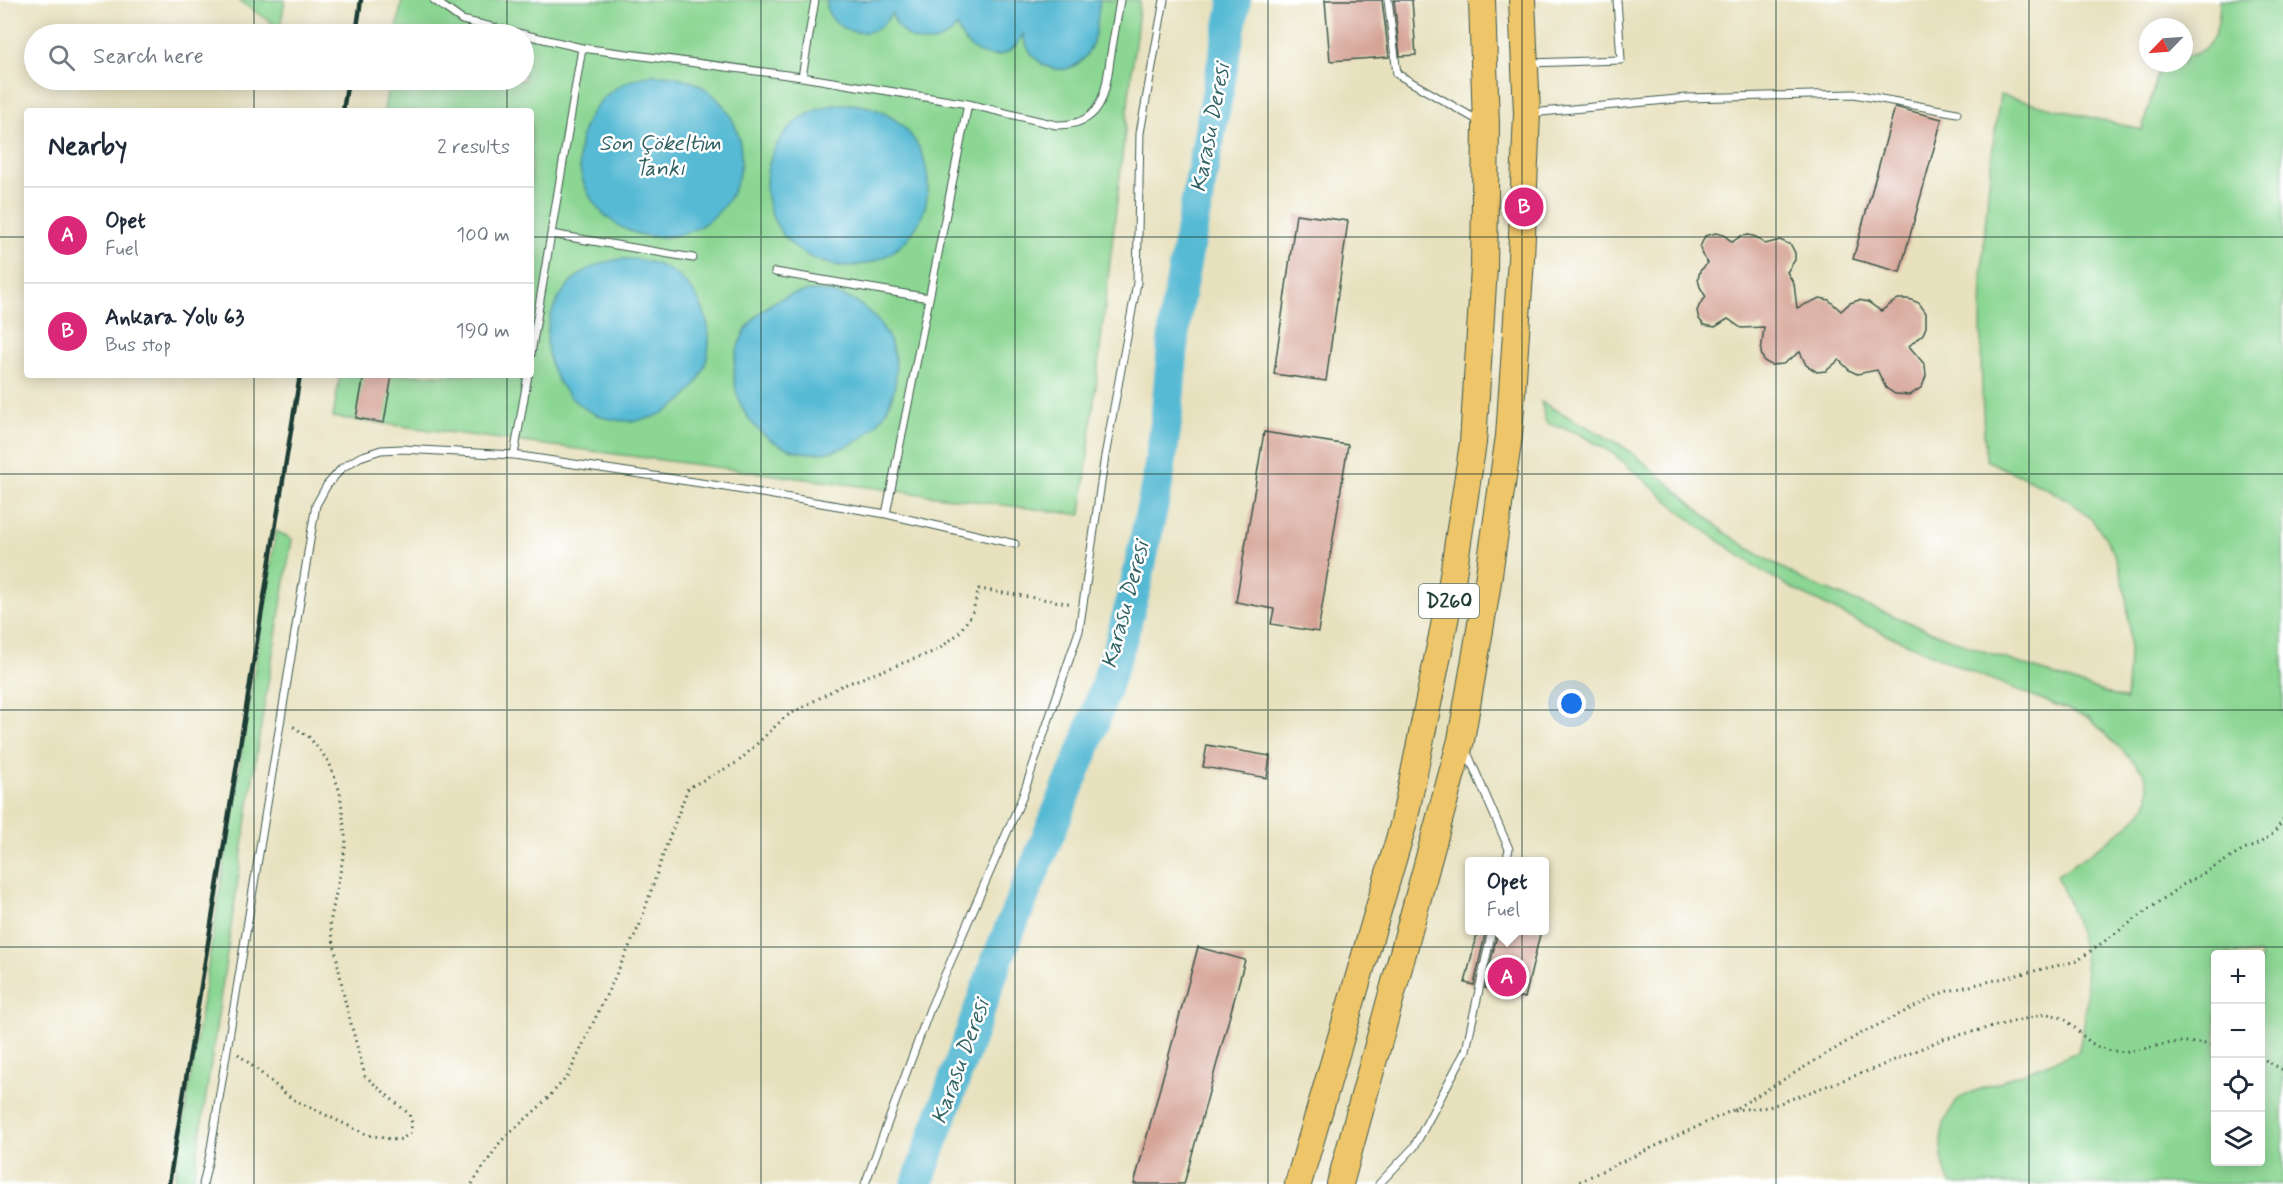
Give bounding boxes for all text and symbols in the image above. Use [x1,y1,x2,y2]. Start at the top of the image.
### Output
north arrow [2139,18,2193,72]
search box [24,24,534,90]
icon: search [45,41,78,74]
text: Search here [93,43,204,71]
water label: Karasu Deresi [1185,58,1238,195]
text: Nearby [48,130,127,164]
water label: Son Çökeltim Tankı [599,130,721,183]
text: 2 results [437,134,510,161]
pin: B [1504,184,1544,230]
text: Opet [105,208,146,236]
text: A [61,222,74,249]
text: 100 m [456,222,510,249]
text: Fuel [105,236,139,263]
text: Ankara Yolu 63 [105,304,244,332]
text: B [61,318,74,345]
text: 190 m [456,318,510,345]
text: Bus stop [105,332,171,359]
water label: Karasu Deresi [1096,536,1157,672]
road number: D260 [1419,584,1479,618]
your location [1557,689,1586,718]
popup [1465,857,1549,935]
text: Opet [1487,869,1527,897]
text: Fuel [1487,897,1520,924]
map controls [2211,950,2265,1166]
button: + [2211,950,2265,1004]
pin: A [1488,954,1526,1000]
water label: Karasu Deresi [926,993,997,1128]
button: − [2211,1004,2265,1058]
button: locate [2211,1058,2265,1112]
button: layers [2211,1112,2265,1166]

